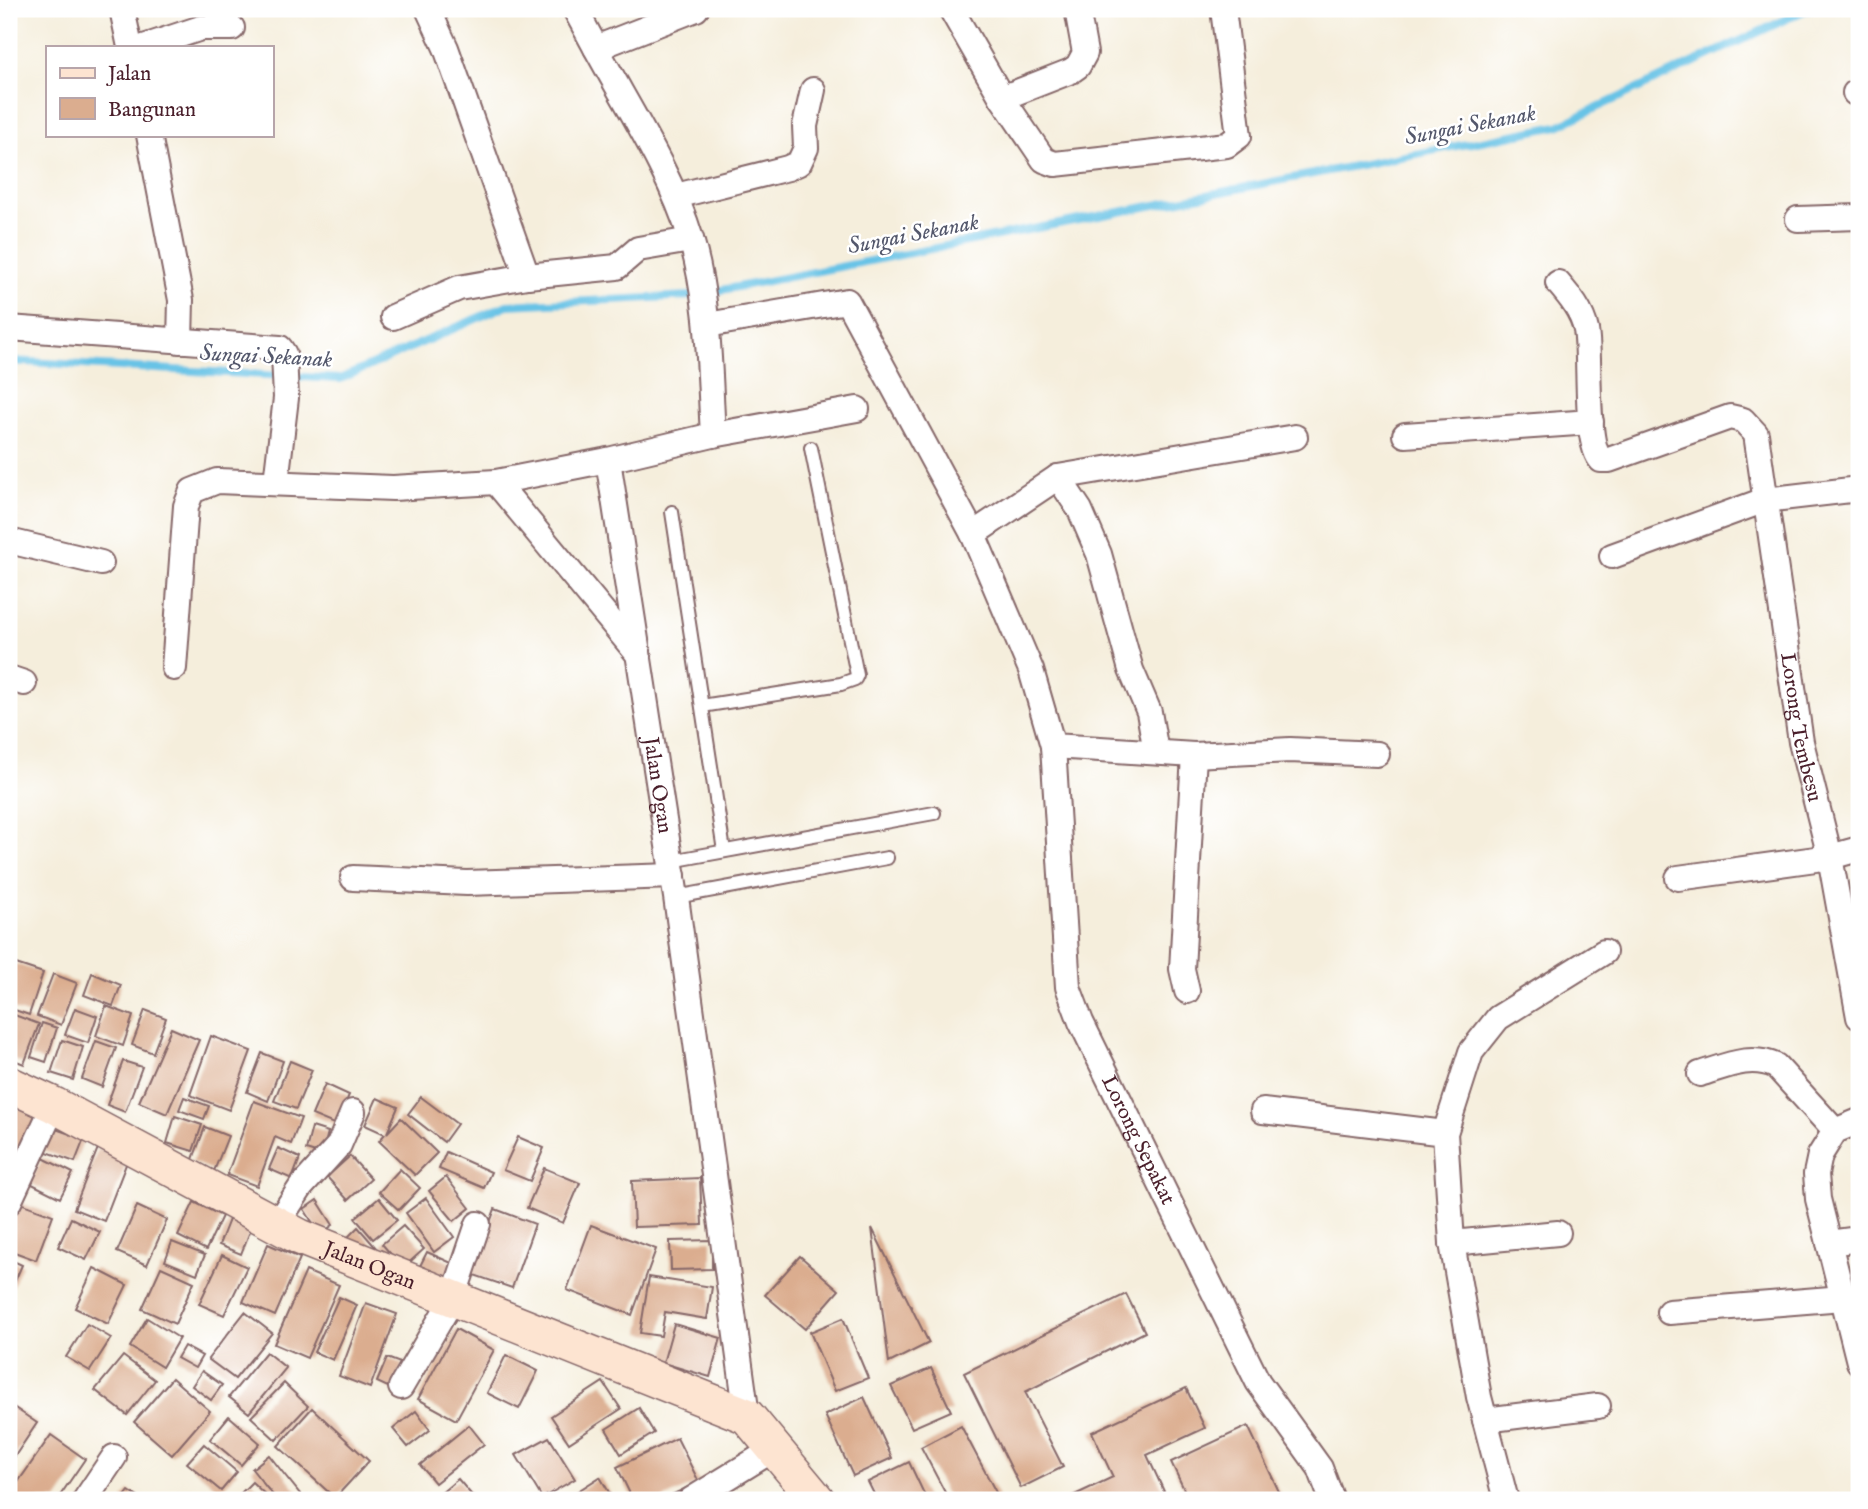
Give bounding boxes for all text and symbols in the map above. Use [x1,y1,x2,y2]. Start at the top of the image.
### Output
legend [46,46,273,136]
text: Jalan [106,61,151,88]
text: Bangunan [108,97,196,124]
water label: Sungai Sekanak [1402,99,1538,153]
water label: Sungai Sekanak [845,208,981,262]
water label: Sungai Sekanak [199,339,333,375]
street label: Lorong Tembesu [1773,651,1828,805]
street label: Jalan Ogan [636,733,678,835]
street label: Lorong Sepakat [1094,1071,1181,1210]
street label: Jalan Ogan [317,1235,419,1297]

